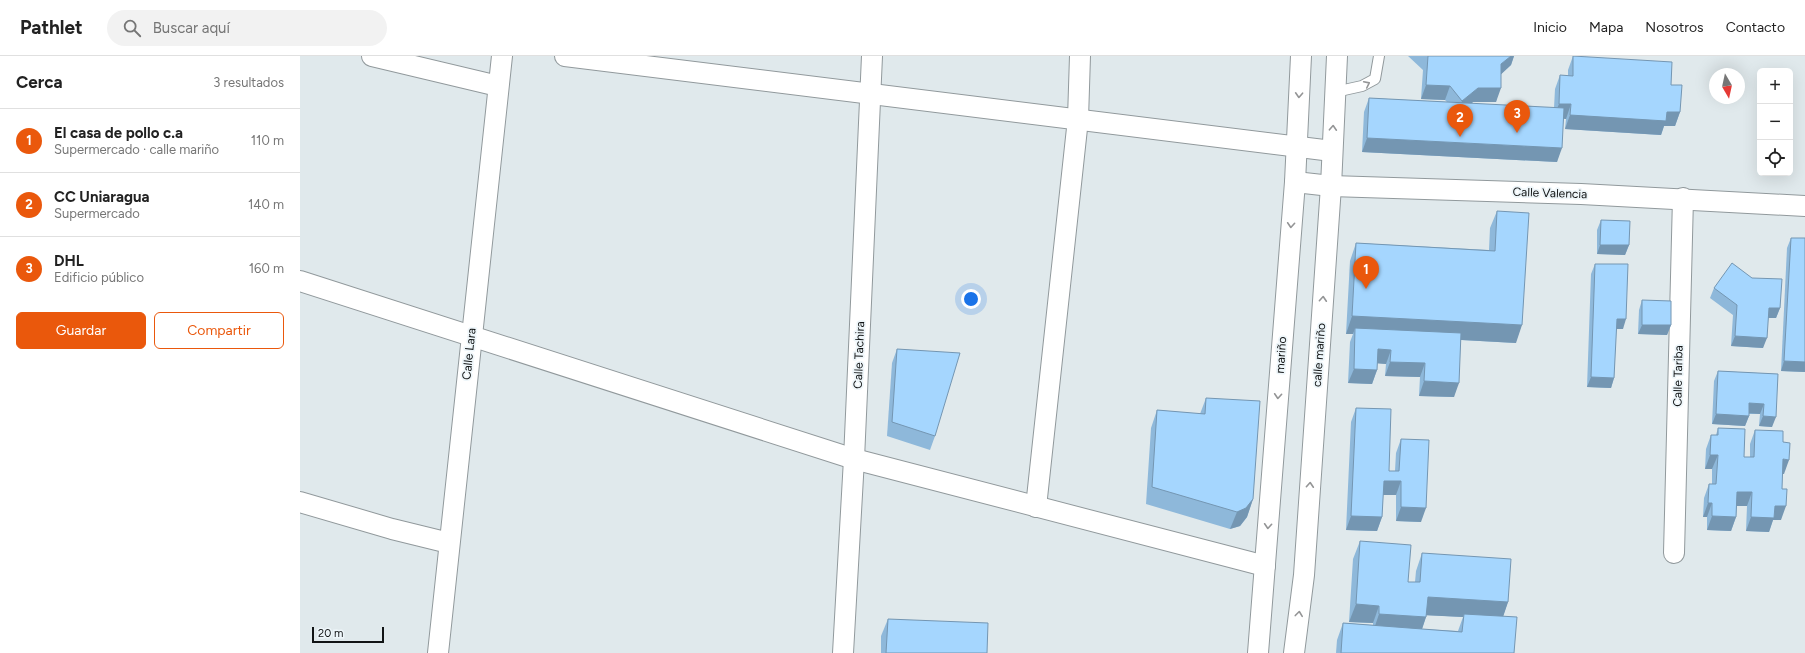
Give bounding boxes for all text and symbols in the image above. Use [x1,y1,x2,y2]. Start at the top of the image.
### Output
search box [107,10,387,46]
text: Pathlet [20,16,83,39]
icon: search [121,17,143,39]
text: Buscar aquí [153,19,230,37]
text: Inicio [1533,19,1567,36]
text: Mapa [1589,19,1623,36]
text: Nosotros [1645,19,1704,36]
text: Contacto [1726,19,1785,36]
north arrow [1709,68,1745,104]
map controls [1757,68,1793,176]
button: + [1757,68,1793,104]
text: Cerca [16,72,63,92]
text: 3 resultados [213,75,284,90]
one-way arrow [1363,81,1370,89]
one-way arrow [1295,92,1304,98]
pin: 3 [1504,100,1530,133]
pin: 2 [1447,104,1473,137]
button: − [1757,104,1793,140]
text: El casa de pollo c.a [54,124,183,142]
one-way arrow [1329,125,1338,131]
text: 1 [26,133,32,148]
text: 110 m [251,133,284,148]
button: locate [1757,140,1793,176]
text: Supermercado · calle mariño [54,142,219,157]
street label: Calle Valencia [1512,185,1588,201]
text: CC Uniaragua [54,188,150,206]
text: 2 [25,197,33,212]
text: 140 m [248,197,284,212]
text: Supermercado [54,206,140,221]
one-way arrow [1287,222,1296,228]
text: DHL [54,252,84,270]
pin: 1 [1353,256,1379,289]
text: 3 [25,261,33,276]
text: 160 m [249,261,284,276]
text: Edificio público [54,270,144,285]
your location [961,289,981,309]
one-way arrow [1318,296,1327,302]
button: Guardar [16,312,146,349]
button: Compartir [154,312,284,349]
street label: Calle Tachira [851,321,867,389]
street label: calle mariño [1310,322,1328,388]
street label: Calle Lara [459,327,479,381]
street label: mariño [1273,336,1289,374]
street label: Calle Tariba [1670,345,1686,407]
one-way arrow [1274,393,1283,399]
one-way arrow [1305,482,1314,488]
one-way arrow [1264,523,1273,529]
one-way arrow [1294,611,1303,617]
scale bar [312,625,384,644]
text: 20 m [318,627,343,640]

